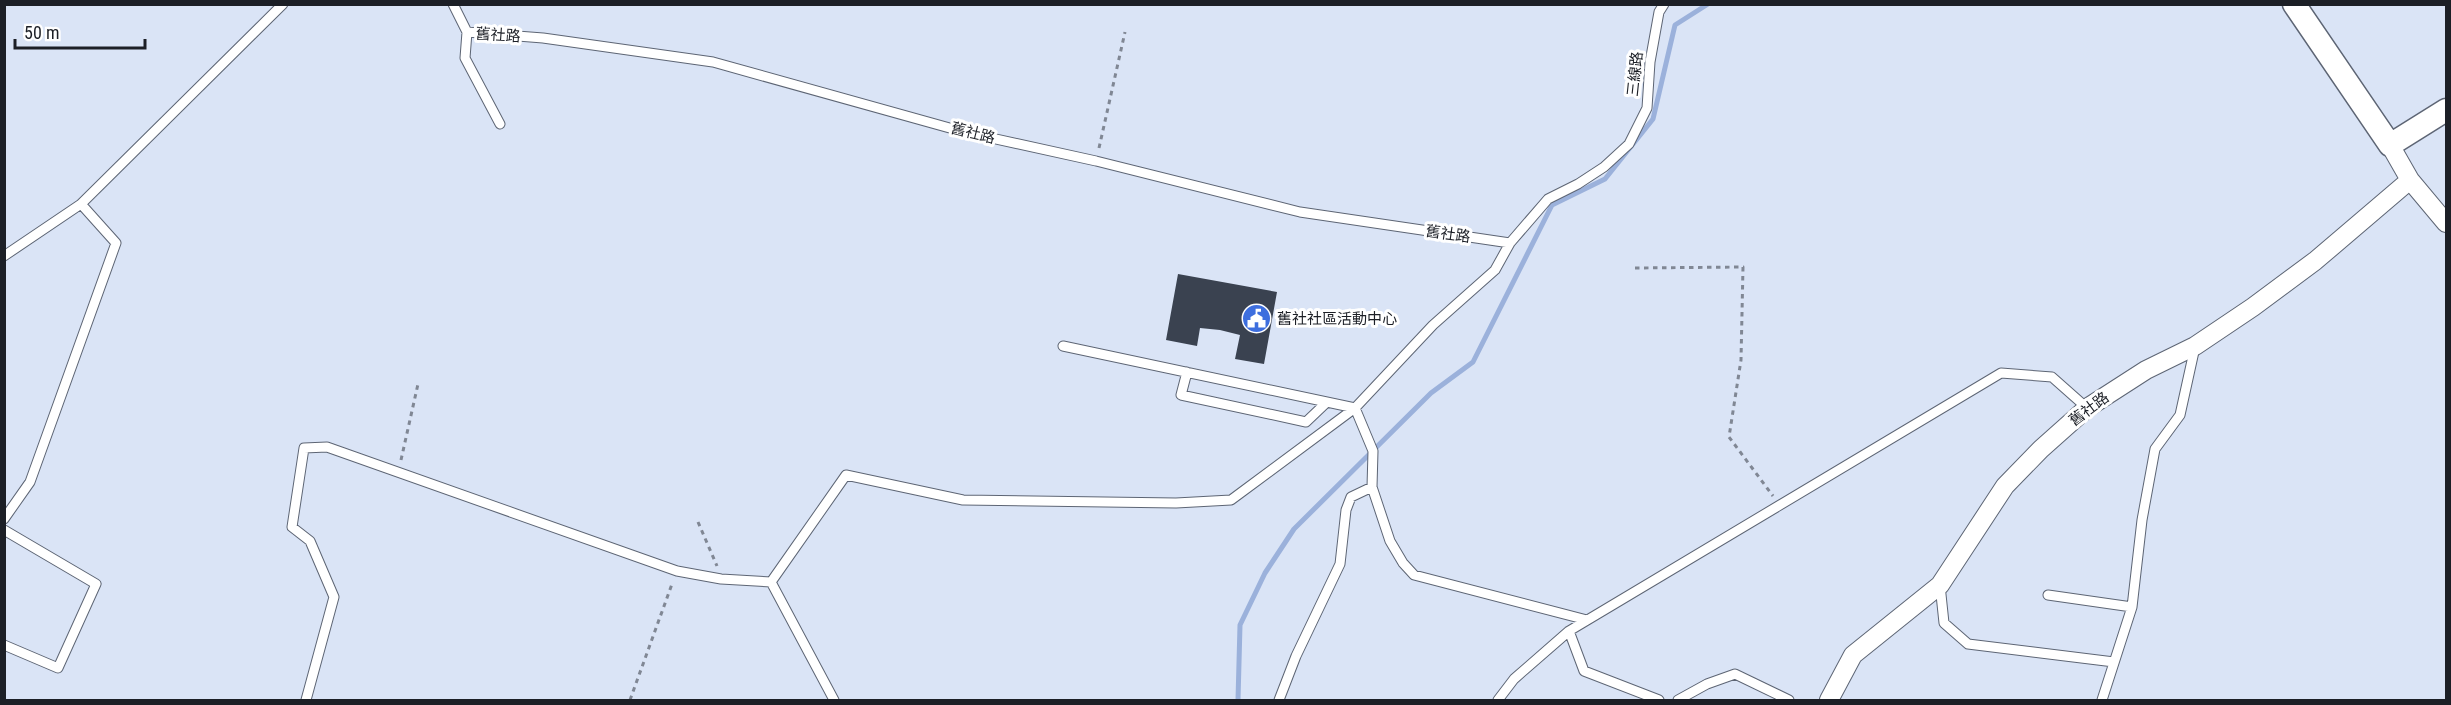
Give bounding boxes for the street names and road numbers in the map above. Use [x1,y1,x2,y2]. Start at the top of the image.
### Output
street label: 舊社路 [475,24,521,46]
street label: 三線路 [1624,51,1646,97]
street label: 舊社路 [949,119,997,147]
street label: 舊社路 [1424,222,1472,246]
street label: 舊社路 [2066,388,2112,430]

